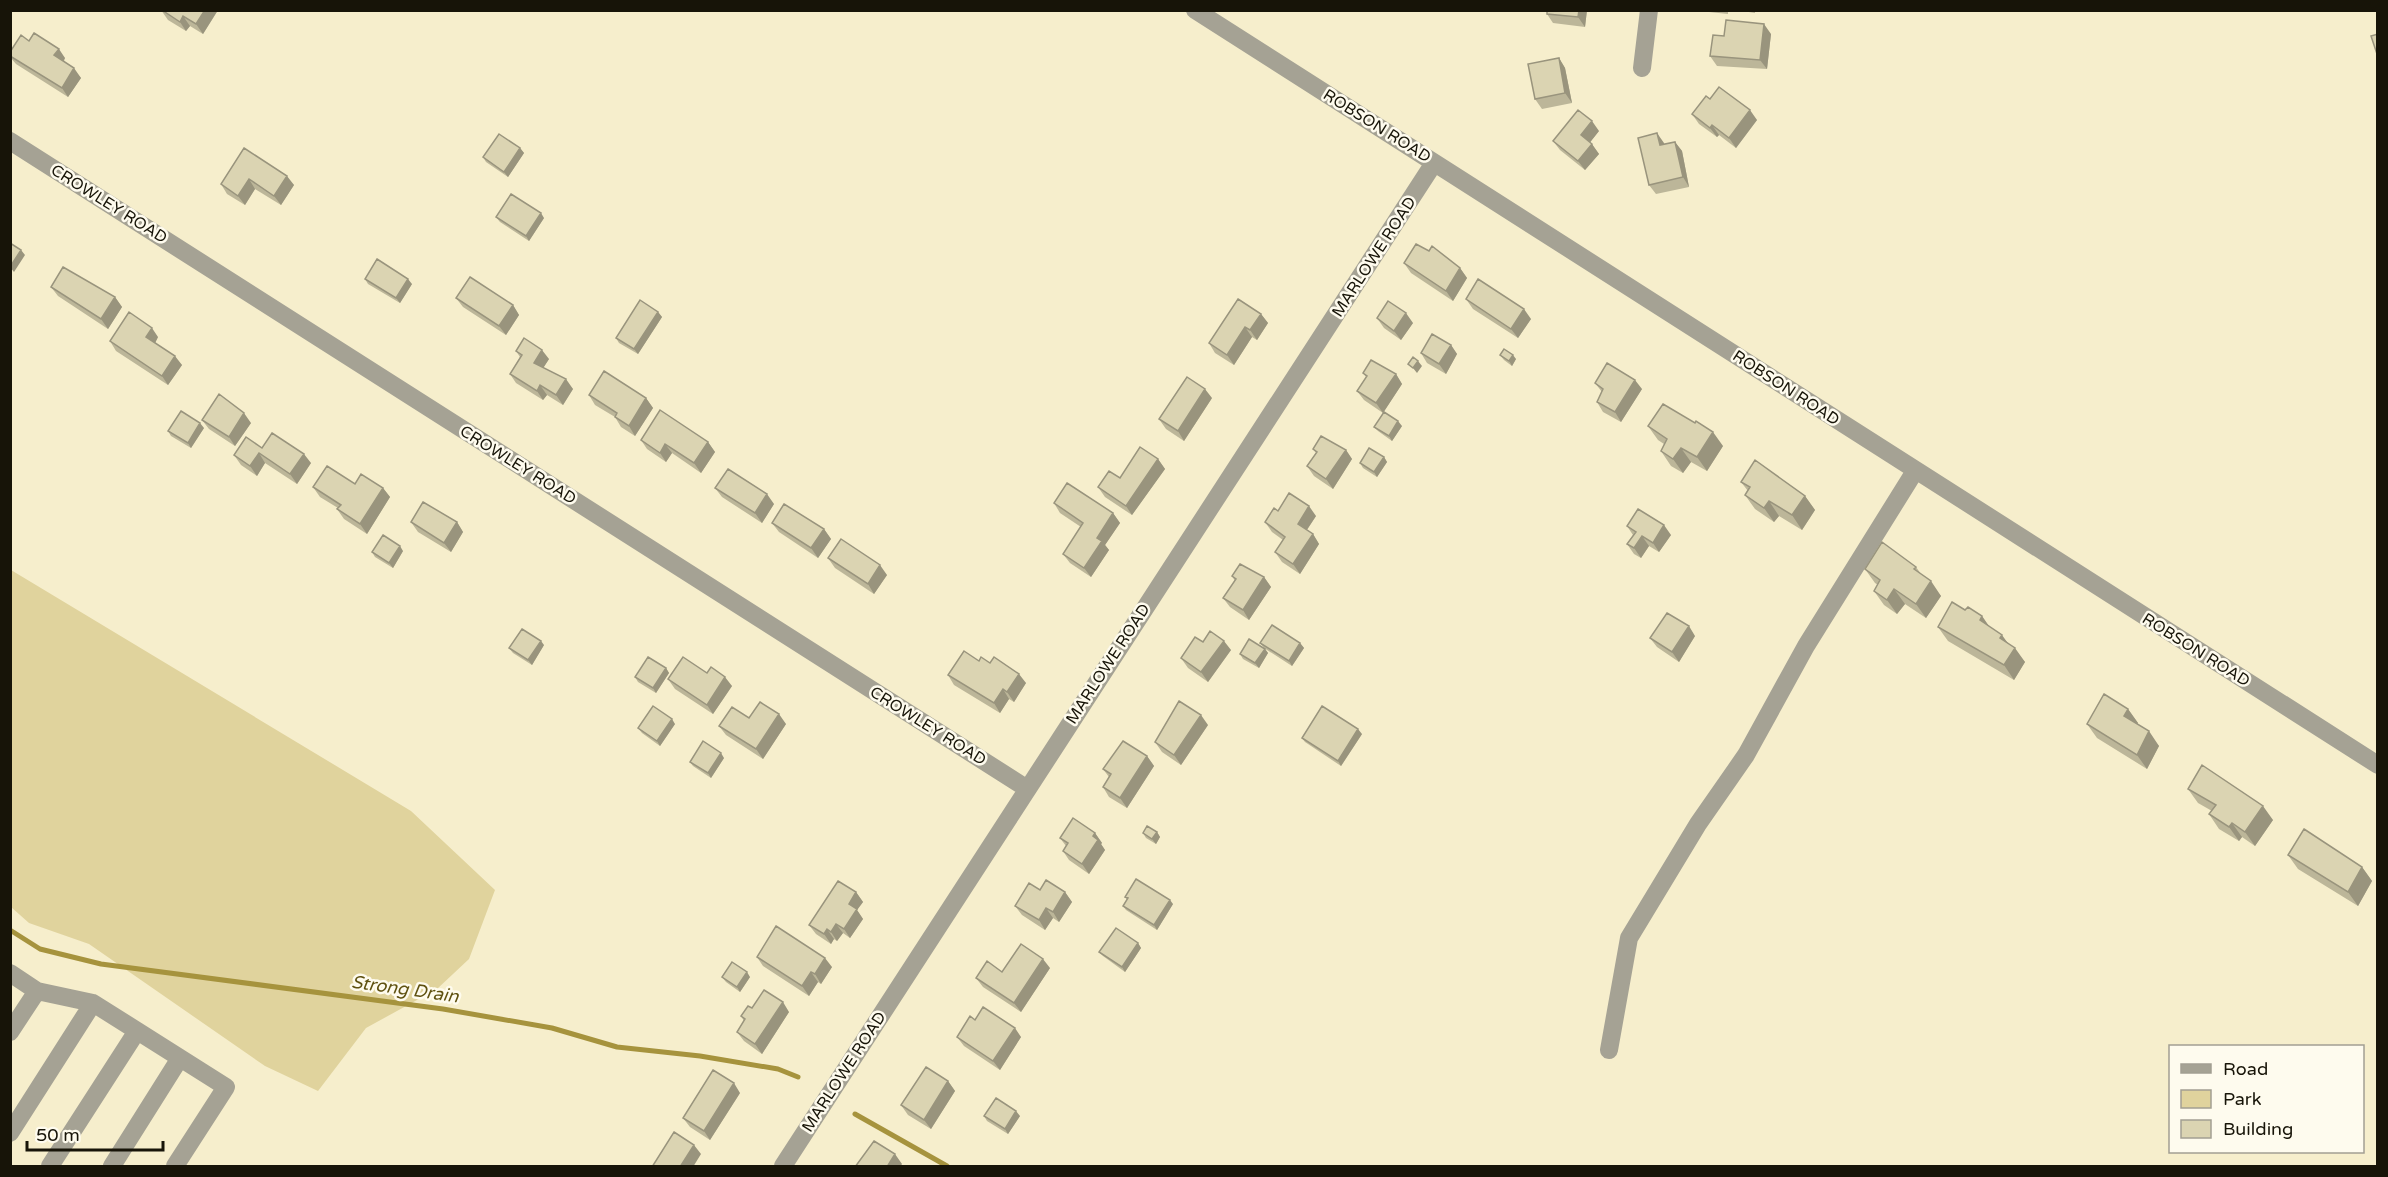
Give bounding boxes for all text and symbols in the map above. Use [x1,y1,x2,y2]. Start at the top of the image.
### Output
street label: ROBSON ROAD [1319,85,1435,167]
street label: CROWLEY ROAD [47,160,171,248]
street label: MARLOWE ROAD [1328,193,1420,321]
street label: ROBSON ROAD [1729,346,1843,430]
street label: CROWLEY ROAD [456,421,580,509]
street label: MARLOWE ROAD [1062,600,1154,728]
street label: ROBSON ROAD [2138,609,2254,691]
street label: CROWLEY ROAD [866,682,990,770]
water label: Strong Drain [350,971,461,1008]
street label: MARLOWE ROAD [798,1008,890,1136]
legend [2169,1045,2364,1153]
text: Road [2223,1058,2268,1080]
text: Park [2223,1088,2262,1110]
scale bar [27,1114,164,1152]
text: Building [2223,1118,2293,1140]
text: 50 m [36,1124,80,1146]

